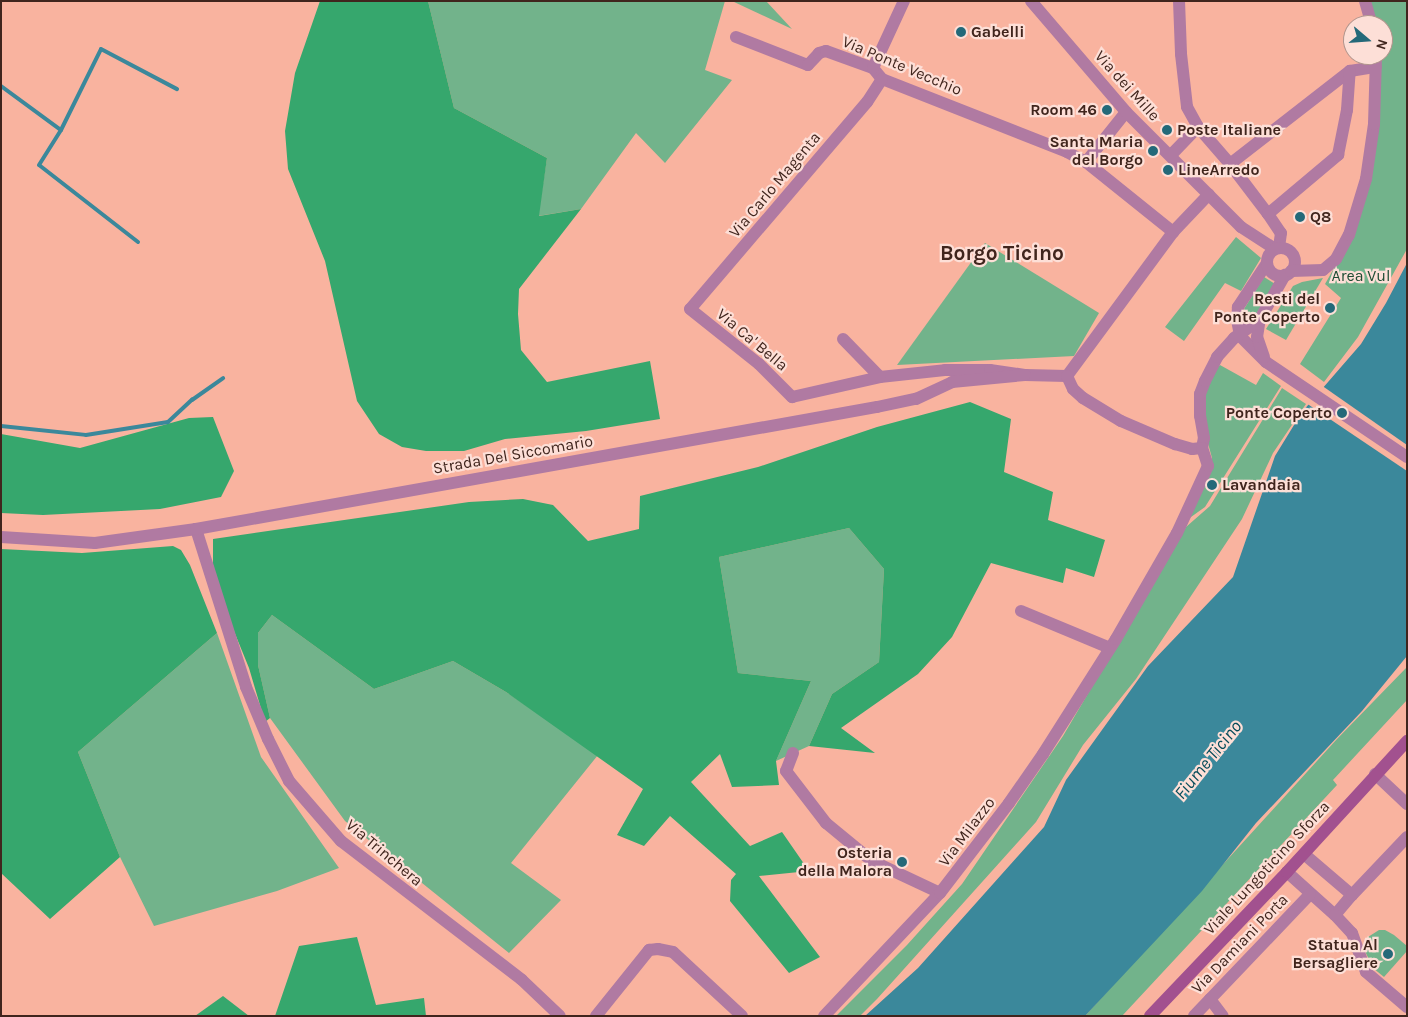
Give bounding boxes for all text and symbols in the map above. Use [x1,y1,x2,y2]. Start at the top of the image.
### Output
north arrow [1343,15,1393,65]
place label: Gabelli [971,22,1024,42]
marker: Gabelli [955,26,967,38]
street label: Via Ponte Vecchio [839,32,965,100]
text: N [1372,37,1391,52]
street label: Via dei Mille [1090,47,1164,125]
place label: Room 46 [1030,100,1097,120]
marker: Room 46 [1101,104,1113,116]
place label: Poste Italiane [1177,120,1281,140]
marker: Poste Italiane [1161,124,1173,136]
street label: Via Carlo Magenta [725,128,825,242]
place label: Santa Maria del Borgo [1050,132,1143,170]
marker: Santa Maria del Borgo [1147,145,1159,157]
place label: LineArredo [1178,160,1260,180]
marker: LineArredo [1162,164,1174,176]
place label: Q8 [1310,207,1331,227]
marker: Q8 [1294,211,1306,223]
district label: Borgo Ticino [940,240,1064,266]
park label: Area Vul [1332,266,1390,286]
place label: Resti del Ponte Coperto [1214,289,1320,327]
marker: Resti del Ponte Coperto [1324,302,1336,314]
street label: Via Ca' Bella [713,305,791,375]
place label: Ponte Coperto [1226,403,1332,423]
marker: Ponte Coperto [1336,407,1348,419]
street label: Strada Del Siccomario [431,431,595,479]
place label: Lavandaia [1222,475,1301,495]
marker: Lavandaia [1206,479,1218,491]
water label: Fiume Ticino [1170,716,1246,804]
street label: Via Milazzo [935,794,999,870]
street label: Viale Lungoticino Sforza [1200,797,1334,939]
street label: Via Trinchera [342,815,426,891]
place label: Osteria della Malora [798,843,892,881]
marker: Osteria della Malora [896,856,908,868]
street label: Via Damiani Porta [1188,890,1292,998]
place label: Statua Al Bersagliere [1292,935,1378,973]
marker: Statua Al Bersagliere [1382,948,1394,960]

